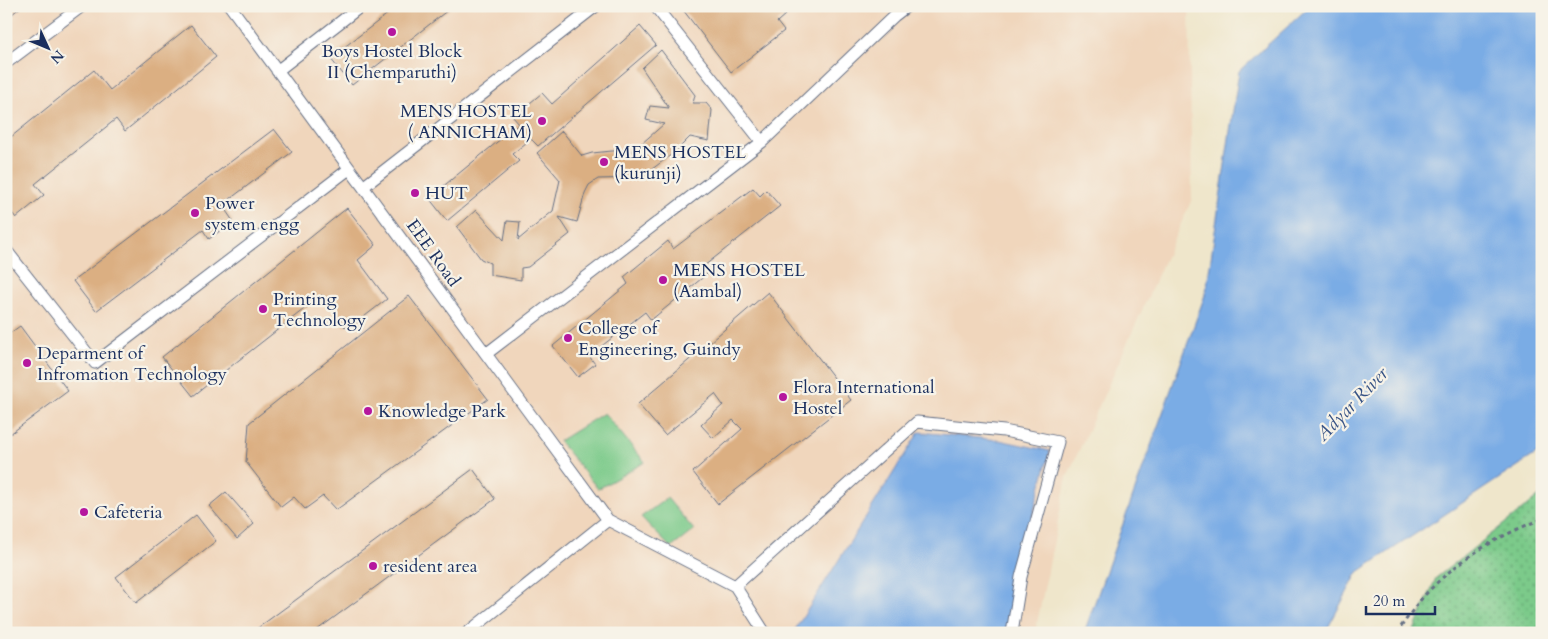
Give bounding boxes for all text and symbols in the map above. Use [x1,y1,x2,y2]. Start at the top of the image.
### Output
north arrow [22,22,72,72]
marker: Boys Hostel Block II (Chemparuthi) [386,26,398,38]
place label: Boys Hostel Block II (Chemparuthi) [322,39,463,85]
text: N [46,46,68,68]
place label: MENS HOSTEL ( ANNICHAM) [400,99,532,145]
marker: MENS HOSTEL ( ANNICHAM) [536,115,548,127]
place label: MENS HOSTEL (kurunji) [614,140,746,186]
marker: MENS HOSTEL (kurunji) [598,156,610,168]
place label: HUT [425,181,468,206]
marker: HUT [409,187,421,199]
place label: Power system engg [205,191,300,237]
marker: Power system engg [189,207,201,219]
street label: EEE Road [400,214,466,292]
place label: MENS HOSTEL (Aambal) [673,258,805,304]
marker: MENS HOSTEL (Aambal) [657,274,669,286]
place label: Printing Technology [273,287,367,333]
marker: Printing Technology [257,303,269,315]
place label: College of Engineering, Guindy [578,316,741,362]
marker: College of Engineering, Guindy [562,332,574,344]
place label: Deparment of Infromation Technology [37,341,228,387]
marker: Deparment of Infromation Technology [21,357,33,369]
water label: Adyar River [1309,361,1394,448]
place label: Flora International Hostel [793,375,935,421]
marker: Flora International Hostel [777,391,789,403]
place label: Knowledge Park [378,399,506,424]
marker: Knowledge Park [362,405,374,417]
place label: Cafeteria [94,500,163,525]
marker: Cafeteria [78,506,90,518]
place label: resident area [383,554,478,579]
marker: resident area [367,560,379,572]
scale bar [1366,584,1434,616]
text: 20 m [1373,591,1405,611]

